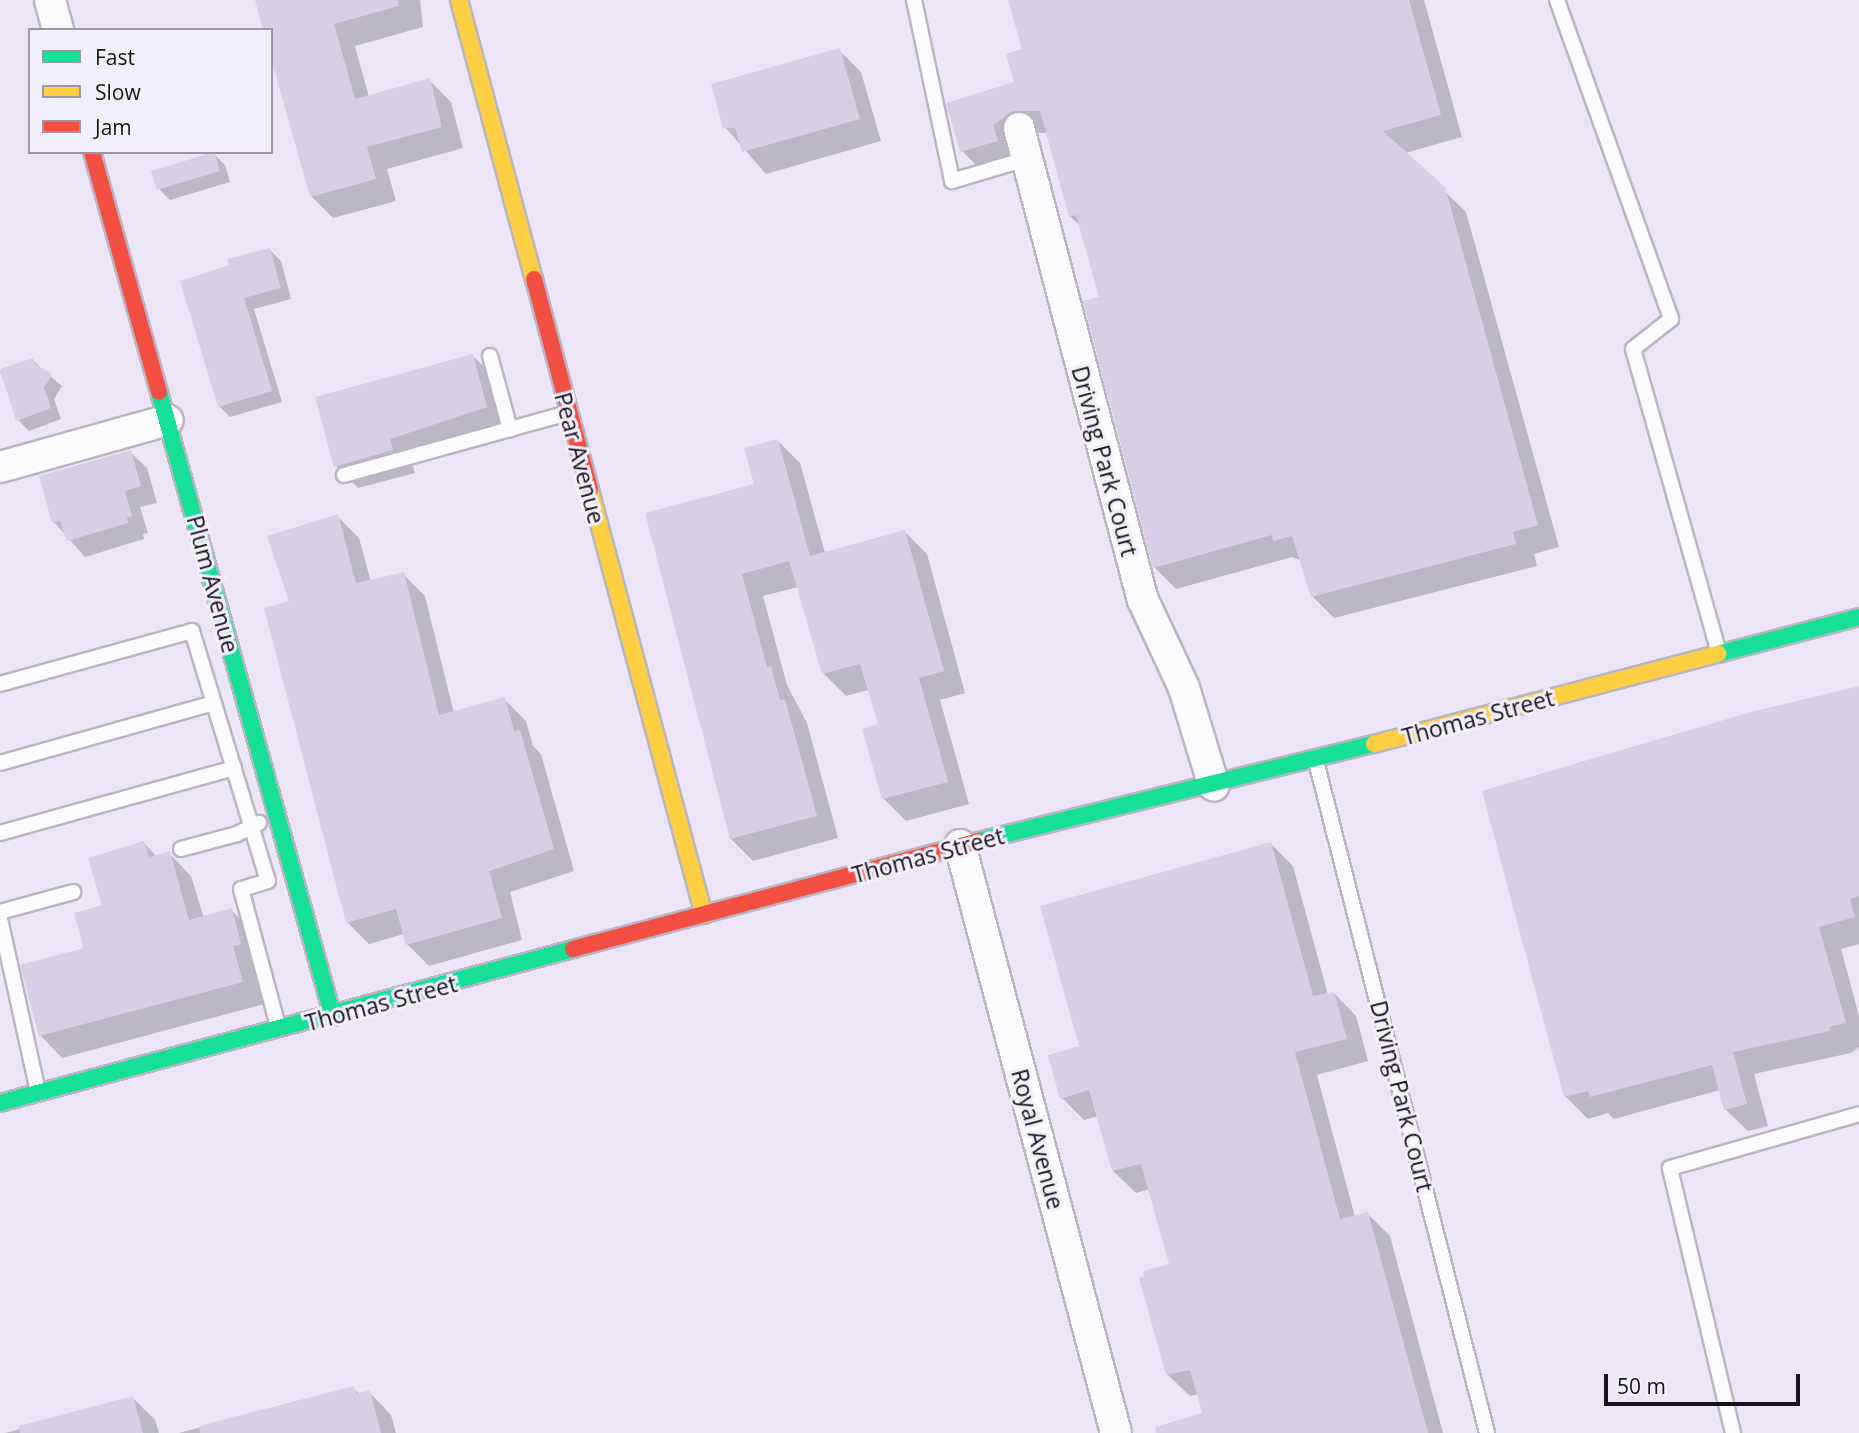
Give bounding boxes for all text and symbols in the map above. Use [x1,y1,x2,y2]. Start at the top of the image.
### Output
legend [28,28,273,154]
text: Fast [95,43,135,71]
text: Slow [95,78,141,106]
text: Jam [95,113,132,141]
street label: Driving Park Court [1066,363,1144,559]
street label: Pear Avenue [549,389,611,527]
street label: Plum Avenue [181,512,245,656]
street label: Thomas Street [1399,684,1557,750]
street label: Thomas Street [849,822,1007,888]
street label: Thomas Street [302,970,460,1036]
street label: Driving Park Court [1365,998,1439,1194]
street label: Royal Avenue [1006,1066,1070,1212]
scale bar [1607,1360,1803,1404]
text: 50 m [1617,1372,1666,1400]

